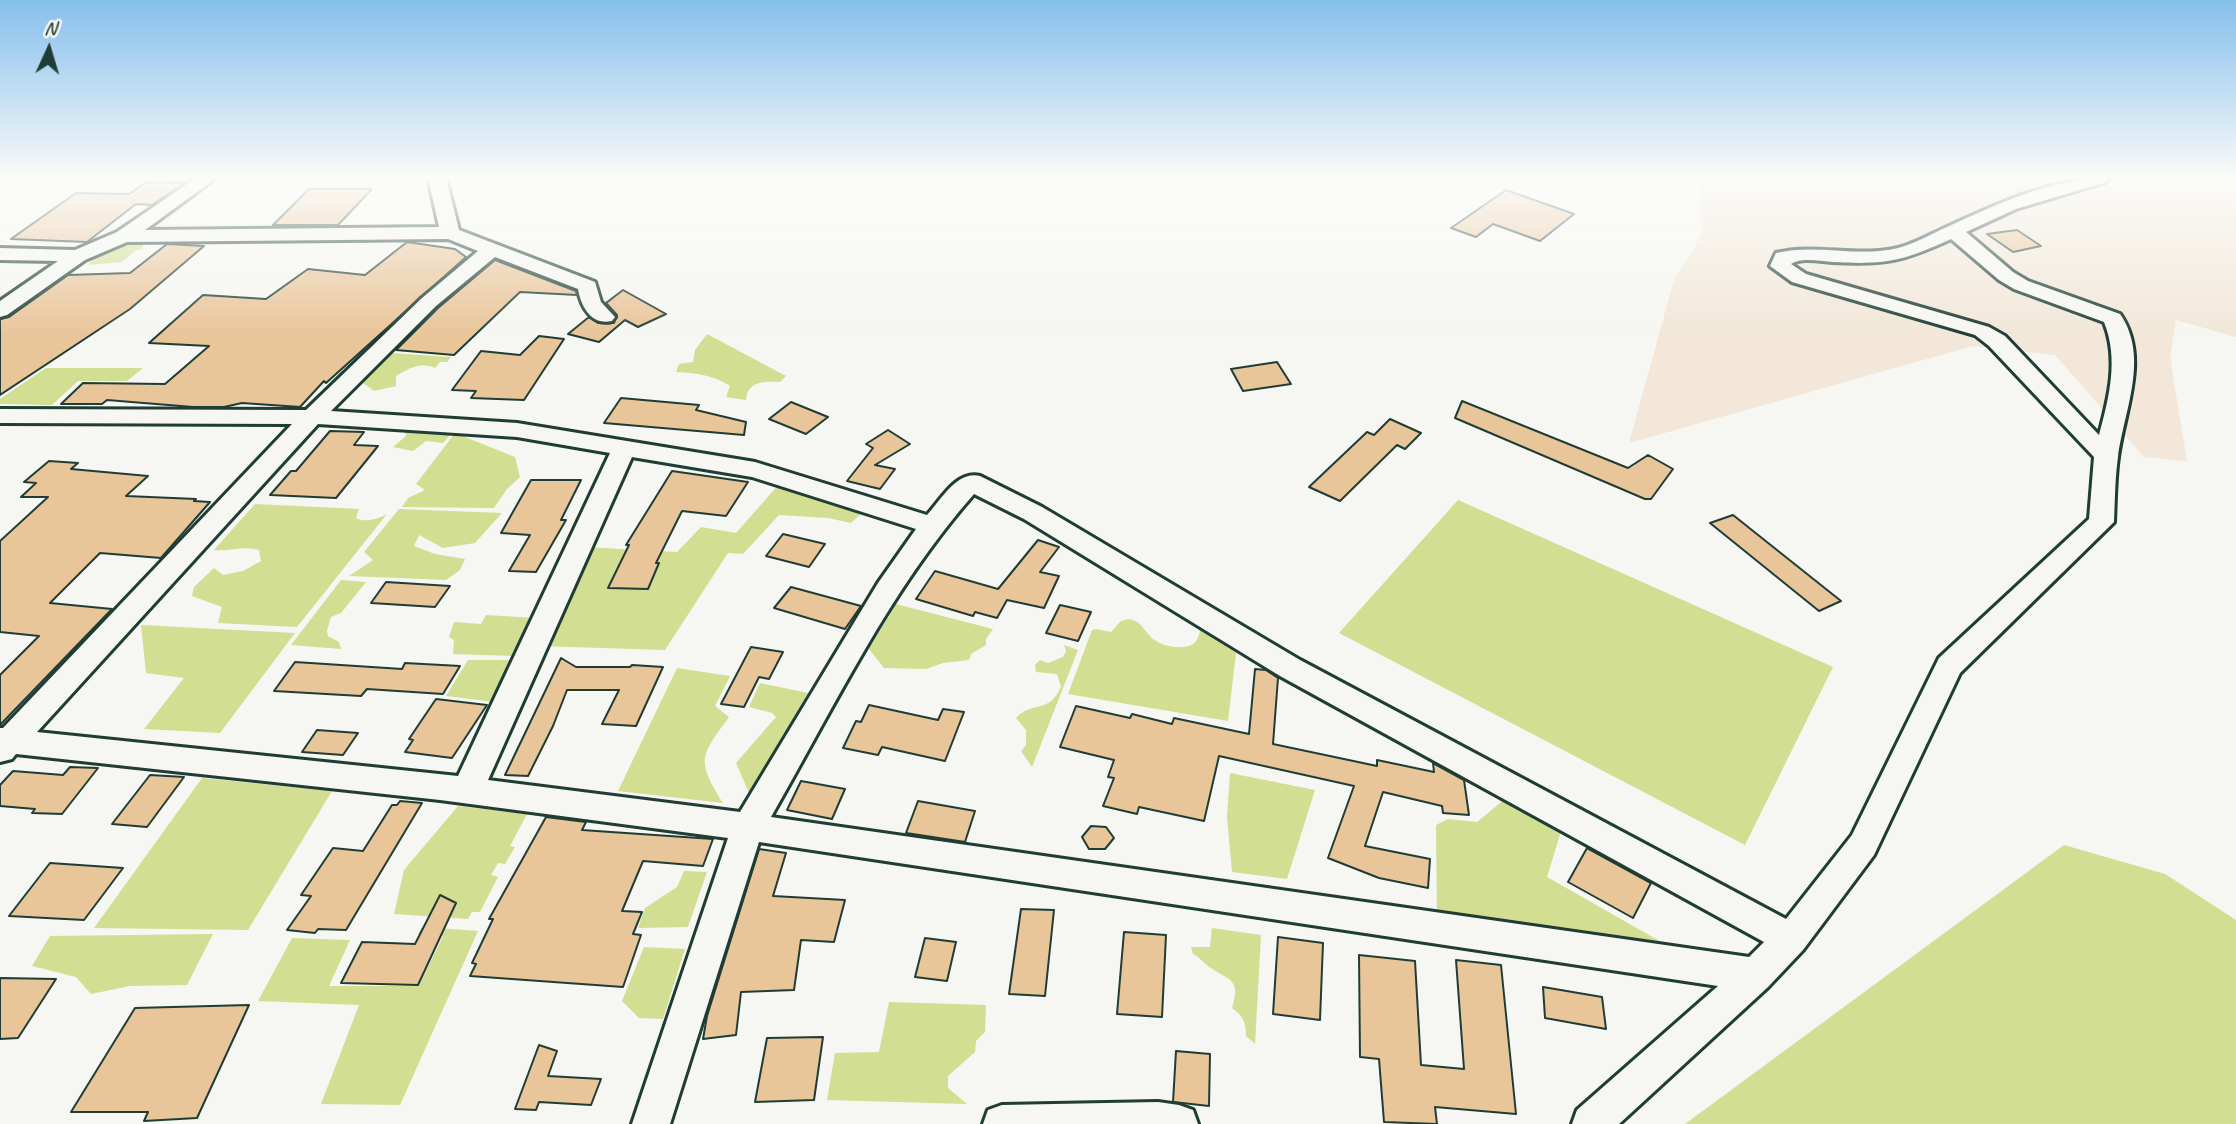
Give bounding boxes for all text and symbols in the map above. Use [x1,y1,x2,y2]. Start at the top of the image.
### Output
north arrow [14,14,84,84]
text: N [44,16,57,40]

